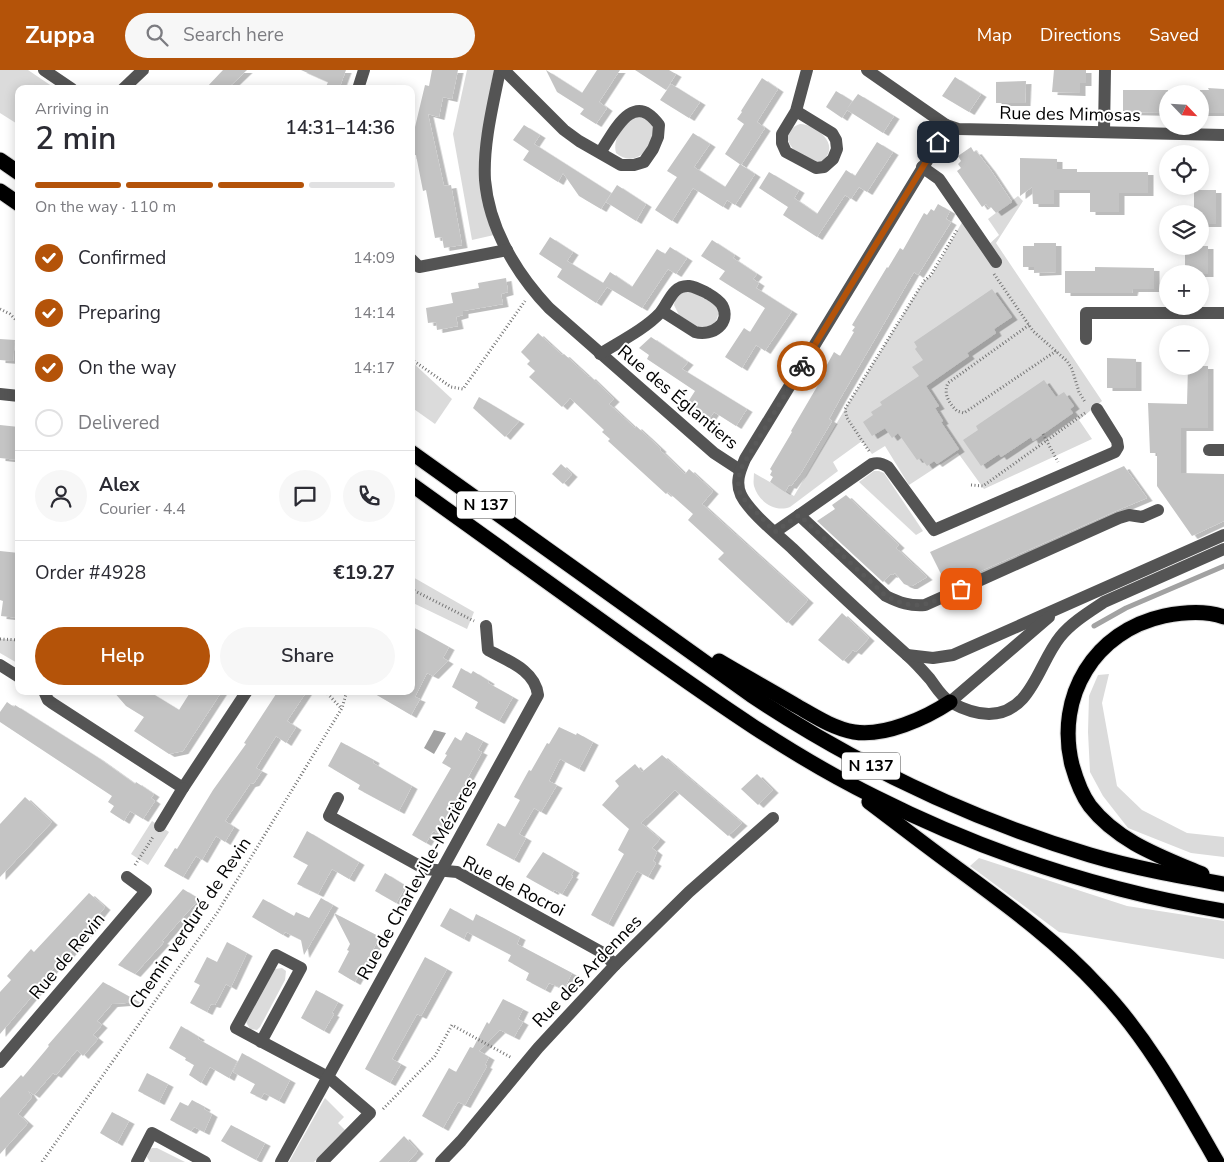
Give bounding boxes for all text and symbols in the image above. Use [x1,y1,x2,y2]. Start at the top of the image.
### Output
search box [125,13,475,58]
text: Zuppa [25,19,95,51]
icon: search [143,21,171,49]
text: Search here [183,22,284,48]
text: Map [977,23,1012,47]
text: Directions [1040,23,1121,47]
text: Saved [1149,23,1199,47]
north arrow [1159,85,1209,135]
map controls [1159,85,1209,375]
text: Arriving in [35,98,109,120]
street label: Rue des Mimosas [999,101,1141,127]
text: 14:31–14:36 [285,115,395,141]
text: 2 min [35,117,117,160]
pin [917,121,959,163]
icon: home [924,128,952,156]
button: locate [1159,145,1209,195]
text: On the way · 110 m [35,196,176,218]
button: layers [1159,205,1209,255]
icon: check [35,244,63,272]
text: Confirmed [78,245,166,271]
text: 14:09 [353,247,395,269]
button: + [1159,265,1209,315]
icon: check [35,299,63,327]
text: Preparing [78,300,161,326]
text: 14:14 [353,302,395,324]
button: − [1159,325,1209,375]
street label: Rue des Églantiers [613,339,743,455]
courier [777,341,827,391]
icon: bike [788,352,816,380]
icon: check [35,354,63,382]
text: On the way [78,355,176,381]
text: 14:17 [353,357,395,379]
text: Delivered [78,410,160,436]
button: person [35,470,87,522]
button: chat [279,470,331,522]
button: phone [343,470,395,522]
text: Alex [99,472,140,498]
road number: N 137 [457,492,515,518]
text: Courier · 4.4 [99,498,185,520]
text: Order #4928 [35,560,146,586]
text: €19.27 [333,560,395,586]
pin [940,568,982,610]
icon: bag [947,575,975,603]
button: Help [35,627,210,685]
button: Share [220,627,395,685]
road number: N 137 [842,752,900,779]
street label: Rue de Charleville-Mézières [351,774,483,984]
street label: Chemin verduré de Revin [124,832,256,1014]
street label: Rue de Rocroi [459,850,569,922]
street label: Rue de Revin [24,908,110,1004]
street label: Rue des Ardennes [527,909,647,1033]

